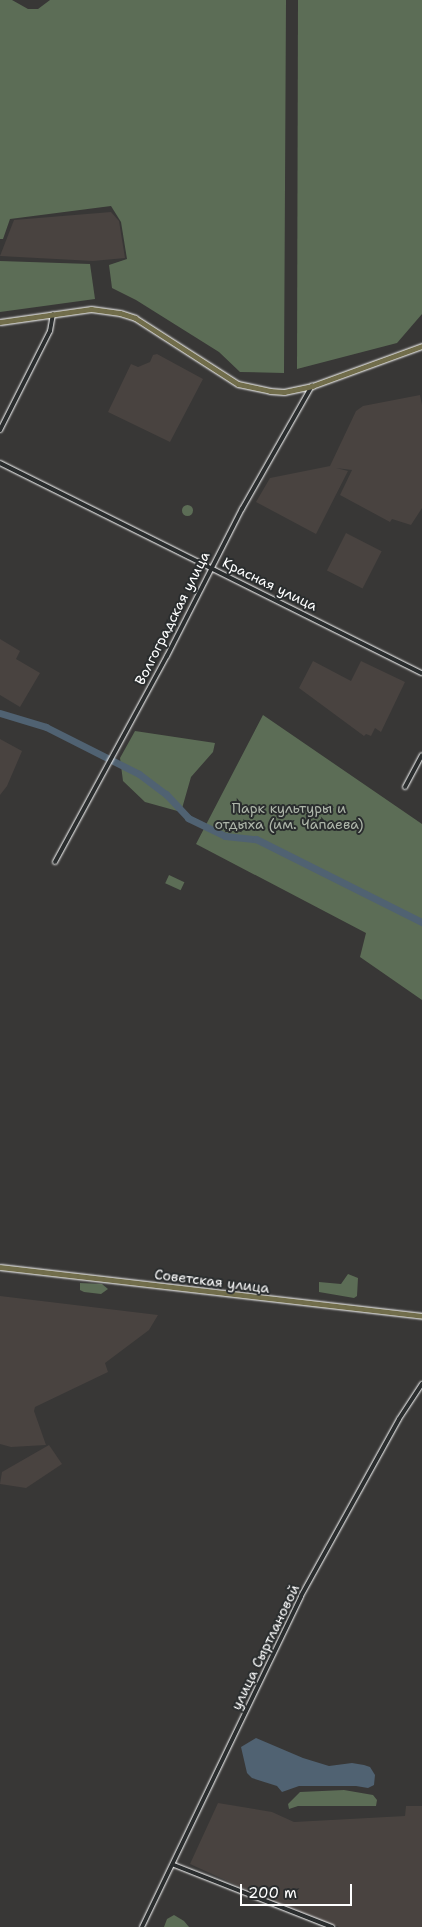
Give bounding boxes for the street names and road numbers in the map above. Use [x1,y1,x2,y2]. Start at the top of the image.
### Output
street label: Волгоградская улица [131,549,213,687]
street label: Красная улица [220,554,320,614]
street label: Советская улица [154,1266,270,1296]
street label: улица Сыртлановой [227,1581,303,1713]

